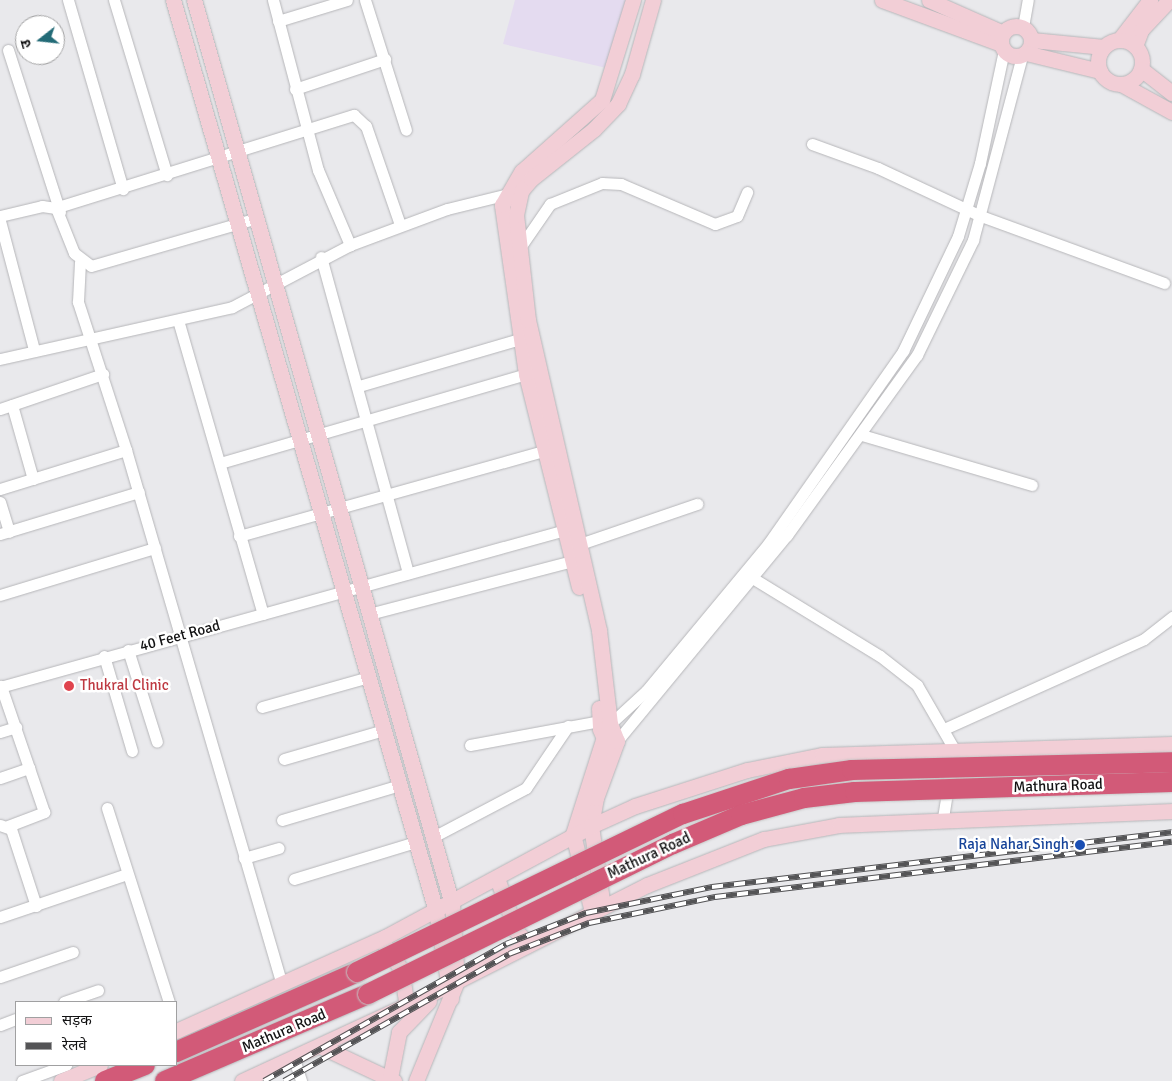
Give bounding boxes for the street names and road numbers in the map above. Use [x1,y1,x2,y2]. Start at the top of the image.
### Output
street label: 40 Feet Road [138,617,222,655]
street label: Mathura Road [1013,775,1103,797]
street label: Mathura Road [605,829,693,883]
street label: Mathura Road [239,1005,329,1057]

